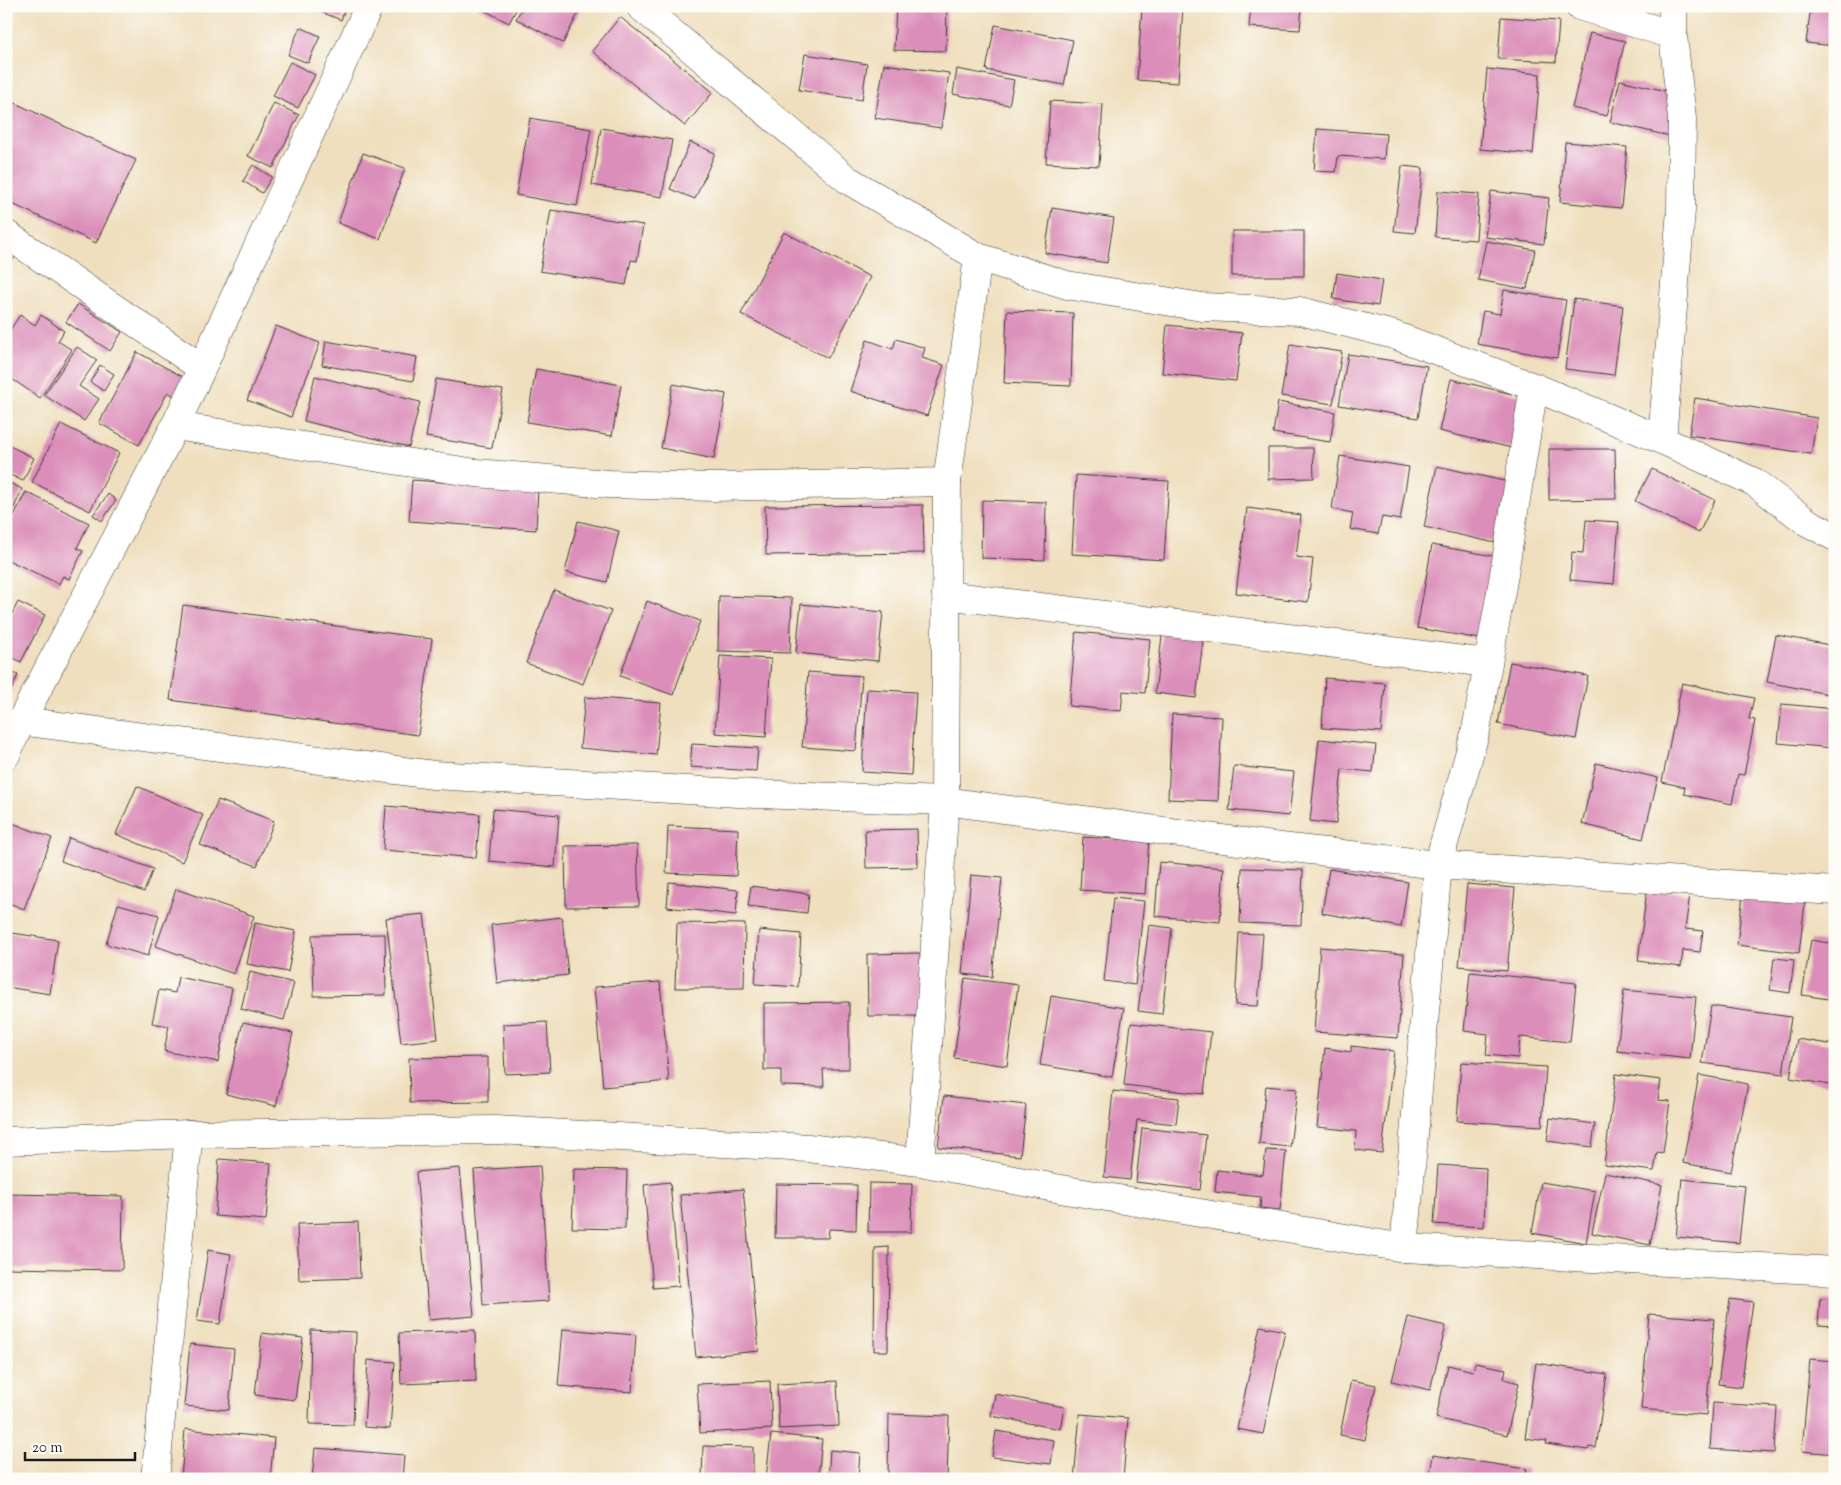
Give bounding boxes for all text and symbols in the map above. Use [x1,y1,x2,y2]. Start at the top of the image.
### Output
scale bar [25,1430,135,1462]
text: 20 m [32,1438,63,1459]

